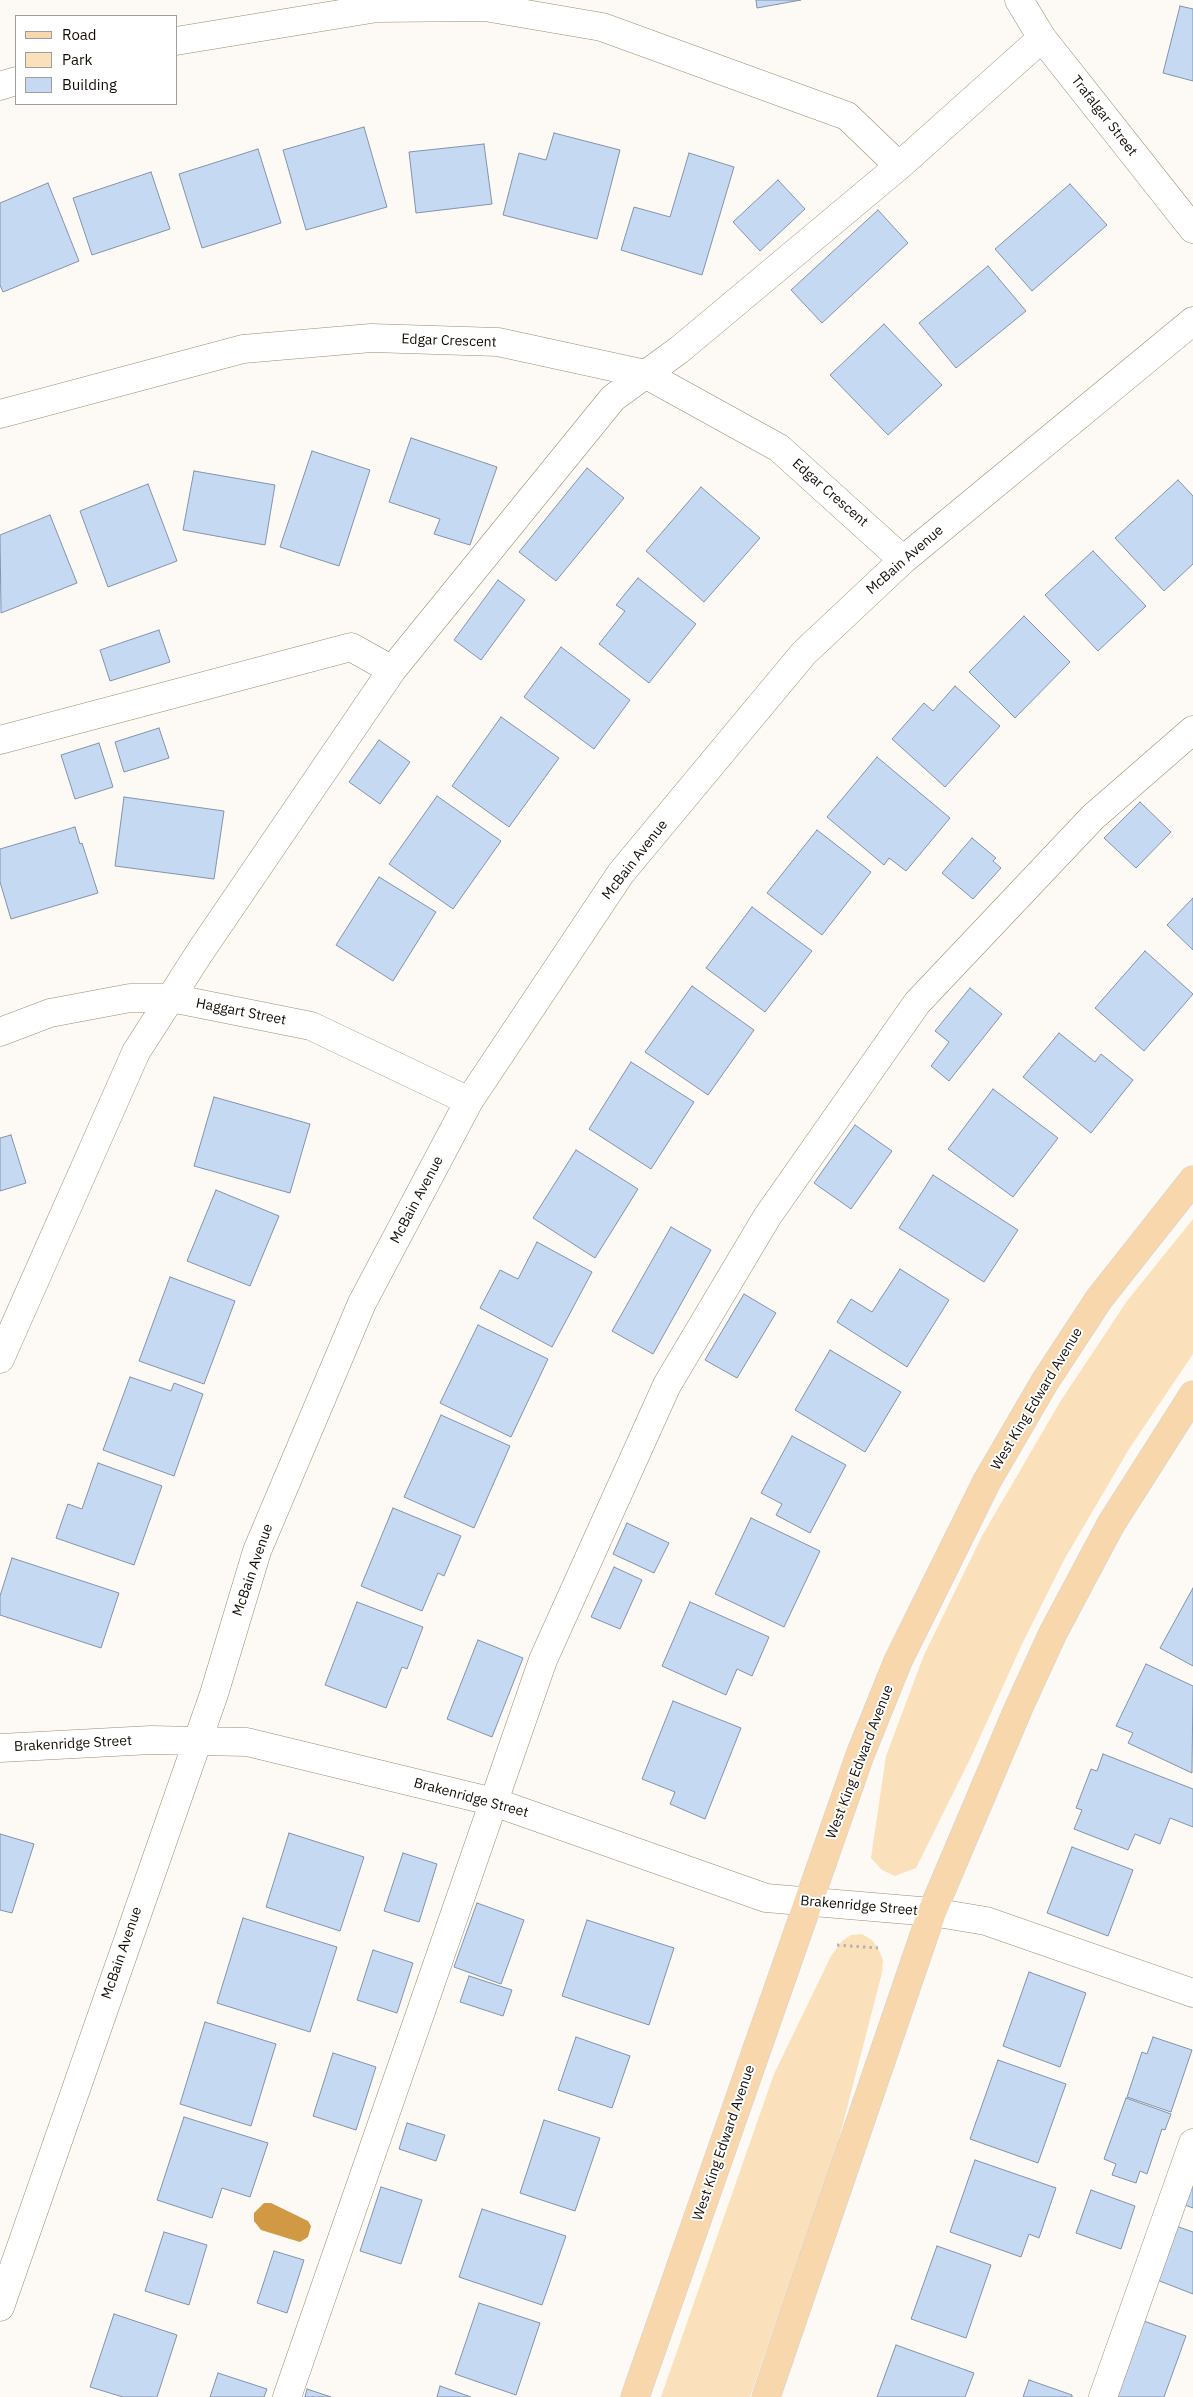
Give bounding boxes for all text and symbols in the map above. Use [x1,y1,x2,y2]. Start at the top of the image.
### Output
legend [15,15,178,105]
text: Road [62,25,97,44]
text: Park [62,50,92,69]
street label: Trafalgar Street [1067,72,1141,160]
text: Building [62,75,117,94]
street label: Edgar Crescent [401,331,497,351]
street label: Edgar Crescent [789,455,871,531]
street label: McBain Avenue [863,522,947,598]
street label: McBain Avenue [599,817,671,903]
street label: Haggart Street [195,995,287,1029]
street label: McBain Avenue [387,1153,447,1247]
street label: West King Edward Avenue [988,1325,1086,1473]
street label: McBain Avenue [229,1522,277,1618]
street label: West King Edward Avenue [823,1683,897,1841]
street label: Brakenridge Street [14,1733,132,1755]
street label: Brakenridge Street [412,1775,530,1821]
street label: Brakenridge Street [800,1892,918,1920]
street label: McBain Avenue [98,1905,146,2001]
street label: West King Edward Avenue [689,2063,759,2223]

